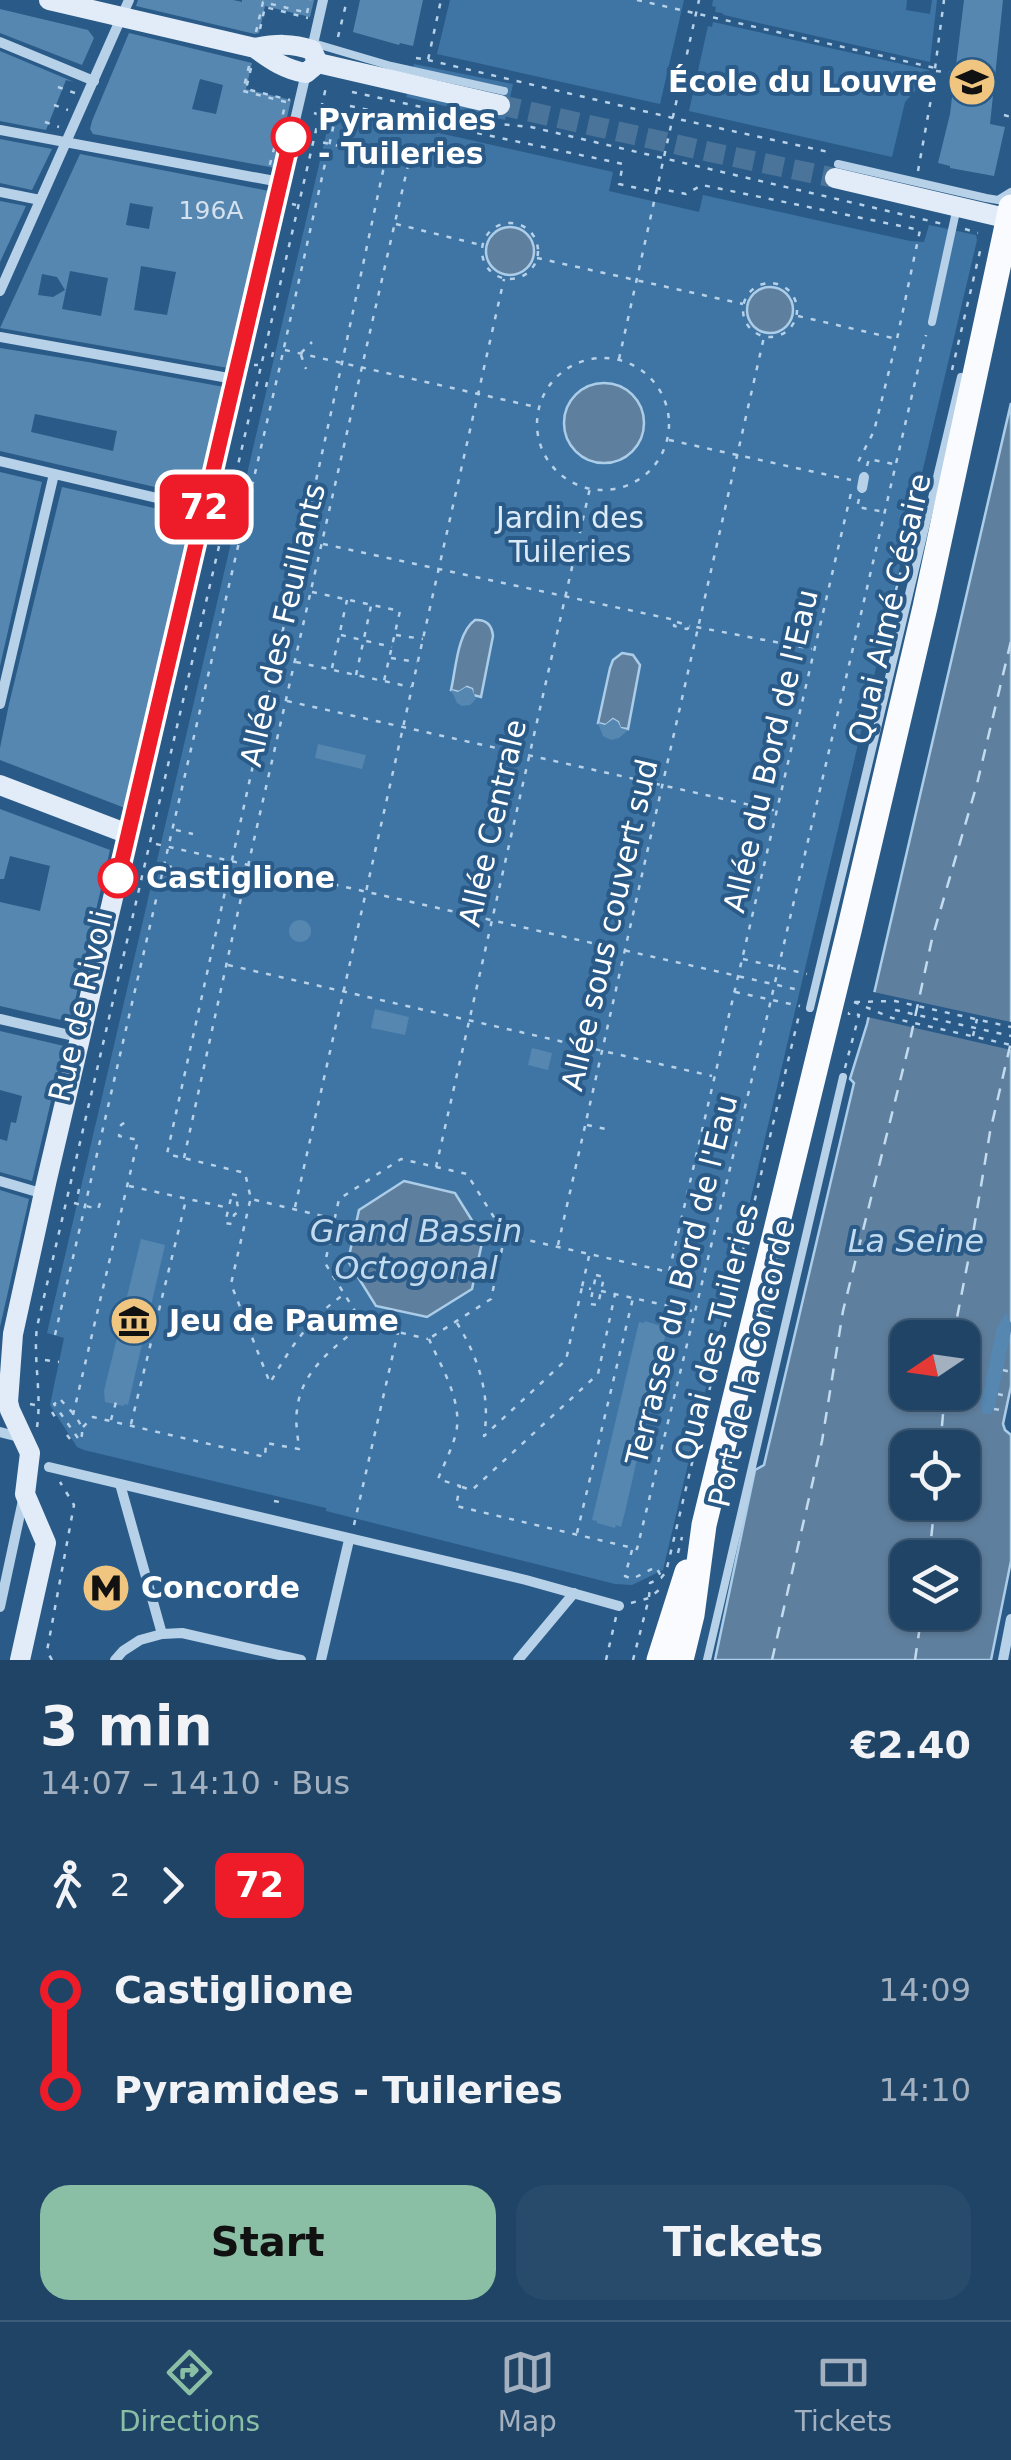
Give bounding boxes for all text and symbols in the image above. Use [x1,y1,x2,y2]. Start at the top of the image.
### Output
school or university icon: École du Louvre [946,56,998,108]
place label: École du Louvre [668,64,937,99]
place label: Pyramides - Tuileries [318,102,496,171]
marker: Pyramides - Tuileries [272,118,310,156]
house number: 196A [179,196,243,225]
street label: Quai Aimé Césaire [841,470,938,748]
line badge: 72 [159,474,249,540]
street label: Allée des Feuillants [233,480,332,770]
text: 72 [180,487,228,527]
park label: Jardin des Tuileries [494,500,644,569]
street label: Allée du Bord de l'Eau [716,586,825,916]
street label: Allée Centrale [452,716,533,930]
street label: Allée sous couvert sud [554,756,665,1094]
marker: Castiglione [99,859,137,897]
place label: Castiglione [146,860,335,895]
street label: Rue de Rivoli [41,907,120,1105]
street label: Terrasse du Bord de l'Eau [618,1091,745,1470]
street label: Quai des Tuileries [668,1199,765,1464]
water label: Grand Bassin Octogonal [310,1212,522,1287]
street label: Port de la Concorde [701,1215,802,1510]
water label: La Seine [848,1222,984,1260]
museum icon: Jeu de Paume [108,1295,160,1347]
place label: Jeu de Paume [167,1303,399,1338]
north arrow [890,1320,980,1410]
map controls [890,1320,980,1630]
button: locate [890,1430,980,1520]
button: layers [890,1540,980,1630]
metro station icon: Concorde [80,1562,132,1614]
place label: Concorde [141,1570,300,1605]
text: 3 min [40,1694,213,1758]
text: €2.40 [851,1723,971,1767]
text: 14:07 – 14:10 · Bus [40,1764,350,1802]
icon: walk [40,1858,95,1913]
icon: forward [145,1858,200,1913]
text: 72 [235,1865,284,1905]
text: 2 [110,1866,130,1904]
text: Castiglione [114,1968,354,2012]
text: 14:09 [879,1971,971,2009]
text: Pyramides - Tuileries [114,2068,563,2112]
text: 14:10 [879,2071,971,2109]
button: Start [40,2185,496,2300]
button: Tickets [516,2185,971,2300]
tab: Directions [119,2345,260,2438]
tab: Map [498,2345,557,2438]
tab: Tickets [795,2345,892,2438]

